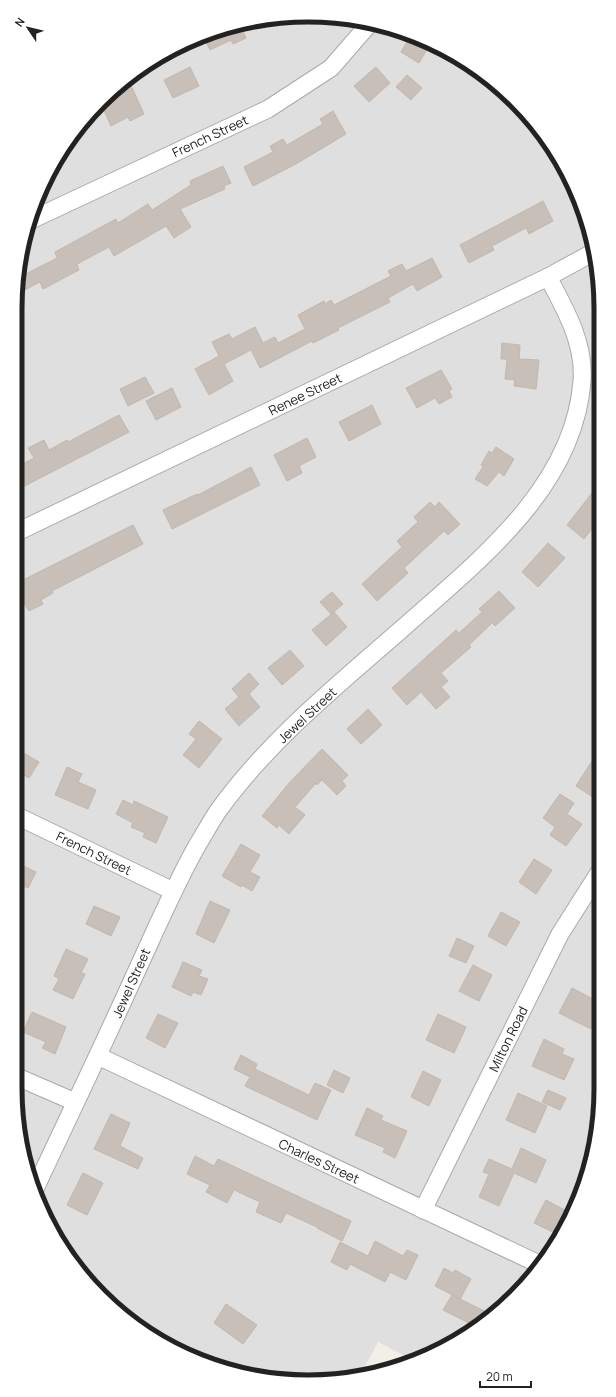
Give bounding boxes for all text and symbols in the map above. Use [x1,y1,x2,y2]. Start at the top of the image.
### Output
north arrow [8,8,48,48]
text: N [11,14,28,30]
street label: French Street [169,111,251,161]
street label: Renee Street [265,369,345,419]
street label: Jewel Street [274,683,340,747]
street label: French Street [53,827,135,879]
street label: Jewel Street [108,945,154,1021]
street label: Milton Road [484,1003,532,1075]
street label: Charles Street [276,1134,362,1188]
scale bar [480,1363,531,1389]
text: 20 m [486,1368,513,1385]

